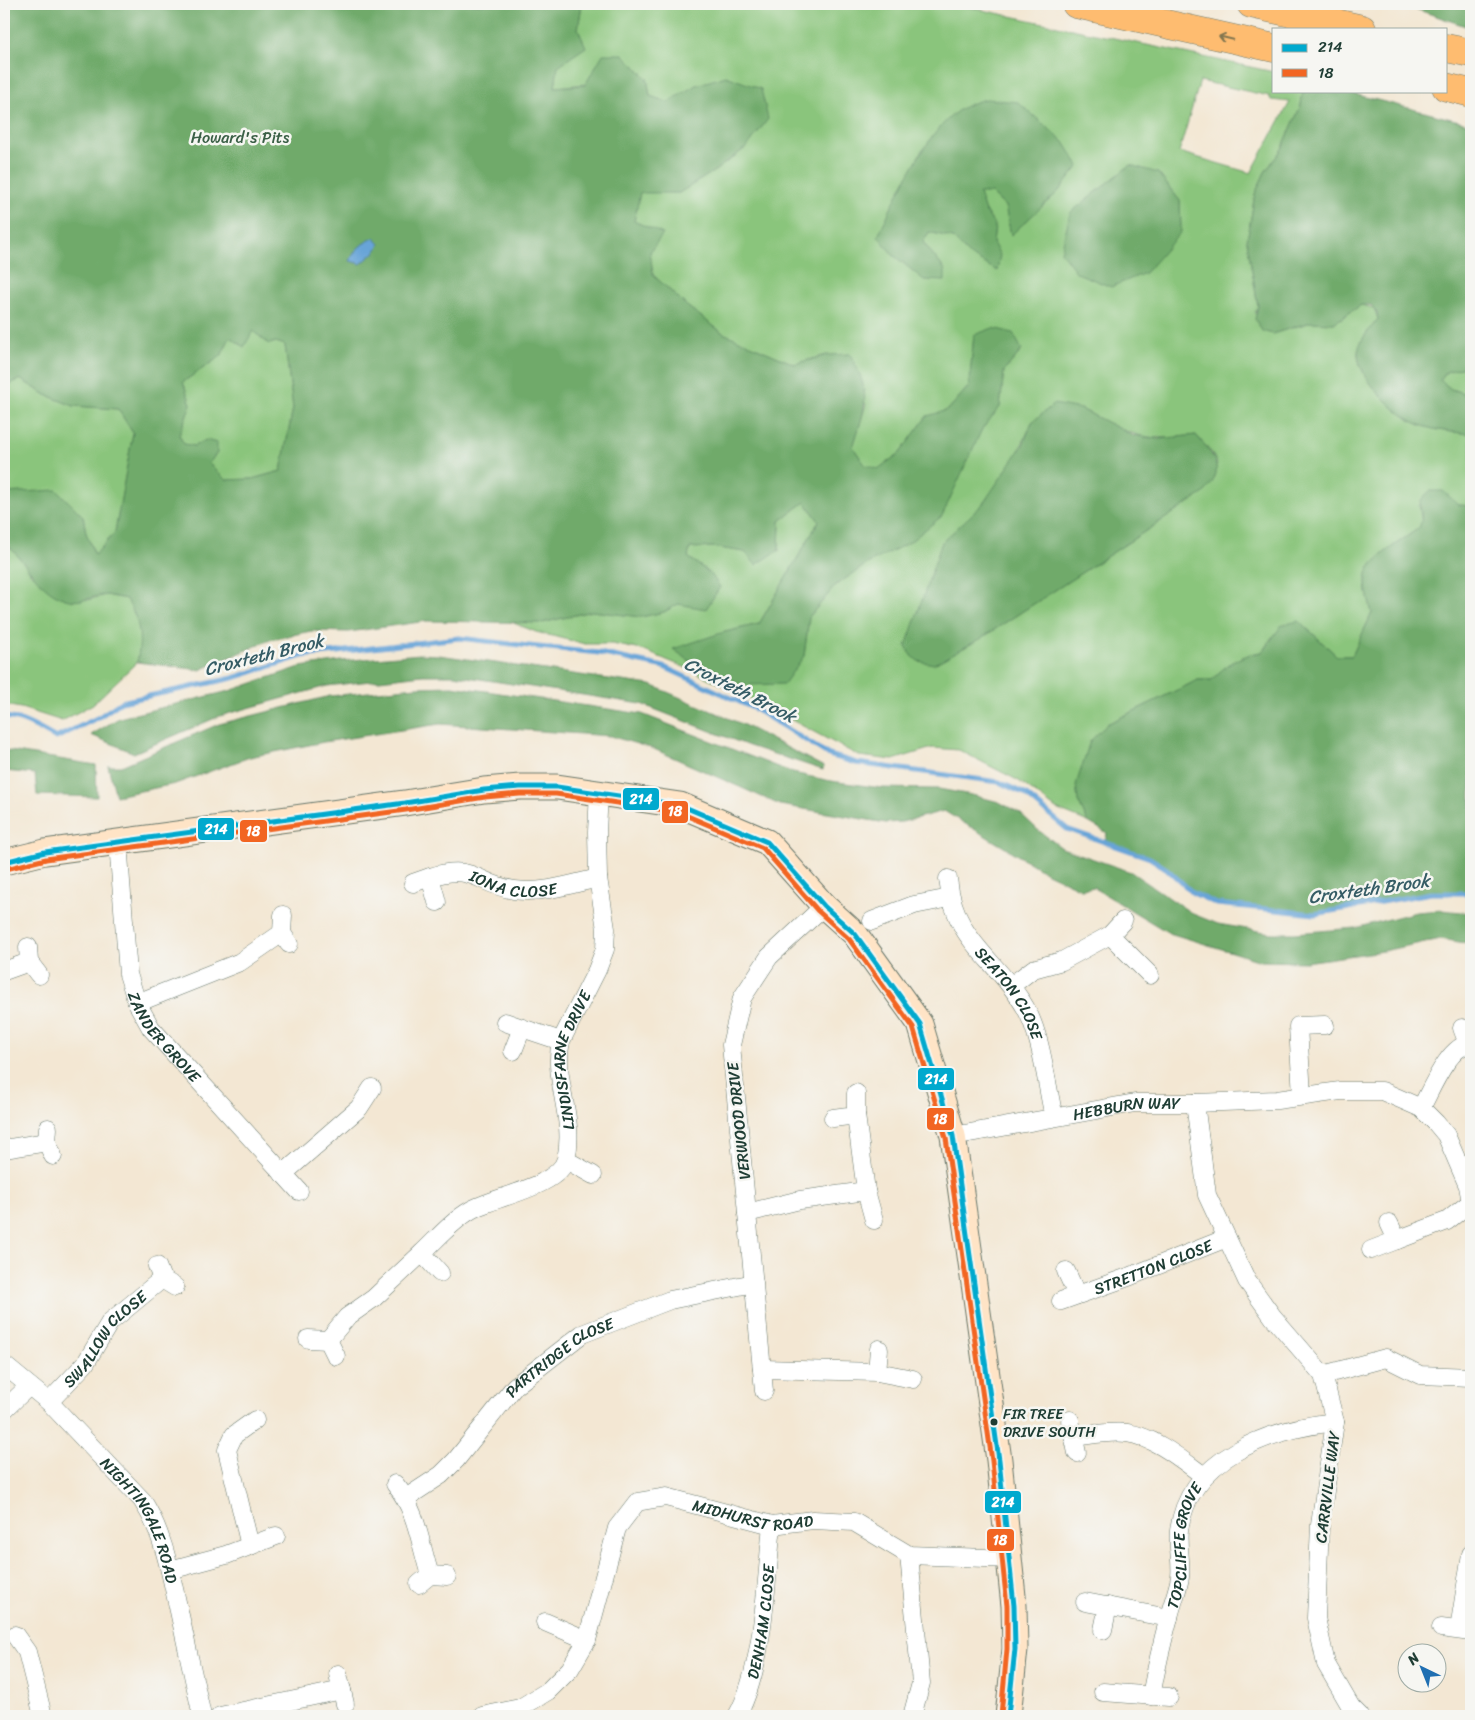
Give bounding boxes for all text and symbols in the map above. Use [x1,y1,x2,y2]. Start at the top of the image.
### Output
legend [1272,28,1448,92]
one-way arrow [1219,33,1235,42]
text: 214 [1318,34,1342,60]
text: 18 [1318,60,1333,86]
park label: Howard's Pits [191,123,290,152]
water label: Croxteth Brook [201,624,329,685]
water label: Croxteth Brook [678,648,804,733]
line badge: 214 [622,787,660,811]
text: 214 [629,787,653,812]
text: 18 [668,799,683,824]
line badge: 18 [661,800,689,824]
line badge: 214 [197,817,235,841]
text: 214 [204,817,228,842]
line badge: 18 [239,819,268,843]
text: 18 [246,819,261,844]
street label: IONA CLOSE [464,861,560,906]
water label: Croxteth Brook [1306,864,1434,913]
street label: SEATON CLOSE [967,940,1051,1044]
street label: LINDISFARNE DRIVE [545,984,600,1131]
street label: ZANDER GROVE [119,988,209,1090]
street label: VERWOOD DRIVE [718,1060,759,1181]
line badge: 214 [917,1067,955,1091]
text: 214 [924,1067,948,1092]
street label: HEBBURN WAY [1070,1089,1181,1129]
line badge: 18 [926,1107,955,1131]
text: 18 [933,1107,948,1132]
street label: STRETTON CLOSE [1090,1231,1218,1303]
street label: SWALLOW CLOSE [56,1282,155,1395]
street label: PARTRIDGE CLOSE [497,1309,619,1404]
place label: FIR TREE DRIVE SOUTH [1003,1401,1096,1445]
marker: FIR TREE DRIVE SOUTH [989,1417,999,1427]
street label: CARRVILLE WAY [1306,1428,1349,1545]
street label: NIGHTINGALE ROAD [93,1450,186,1587]
street label: TOPCLIFFE GROVE [1158,1475,1211,1613]
line badge: 214 [984,1490,1022,1514]
text: 214 [991,1490,1015,1515]
street label: MIDHURST ROAD [689,1491,815,1540]
line badge: 18 [986,1528,1015,1552]
text: 18 [993,1528,1008,1553]
street label: DENHAM CLOSE [738,1562,783,1682]
north arrow [1398,1642,1448,1692]
text: N [1401,1646,1426,1672]

